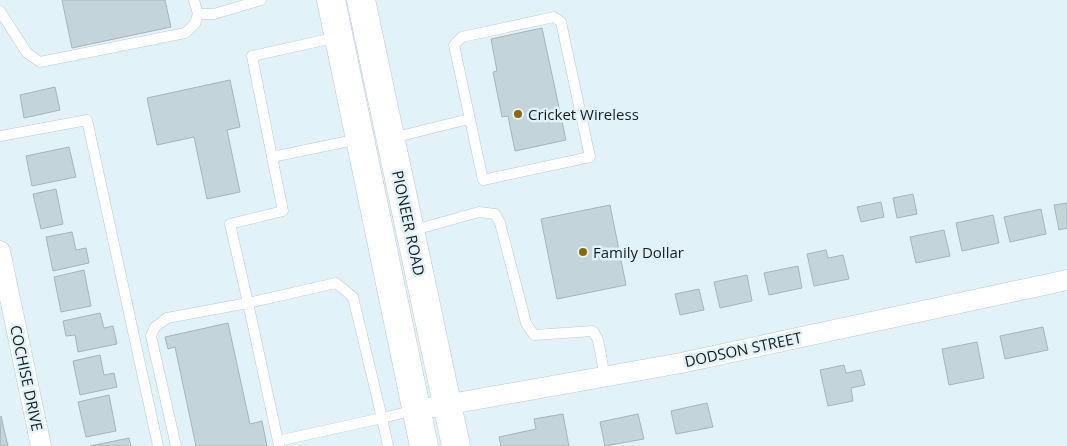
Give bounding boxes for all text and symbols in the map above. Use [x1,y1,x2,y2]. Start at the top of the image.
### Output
place label: Cricket Wireless [528,104,639,124]
marker: Cricket Wireless [512,108,524,120]
street label: PIONEER ROAD [388,168,430,278]
place label: Family Dollar [593,242,684,262]
marker: Family Dollar [577,246,589,258]
street label: COCHISE DRIVE [6,323,48,433]
street label: DODSON STREET [683,327,804,371]

